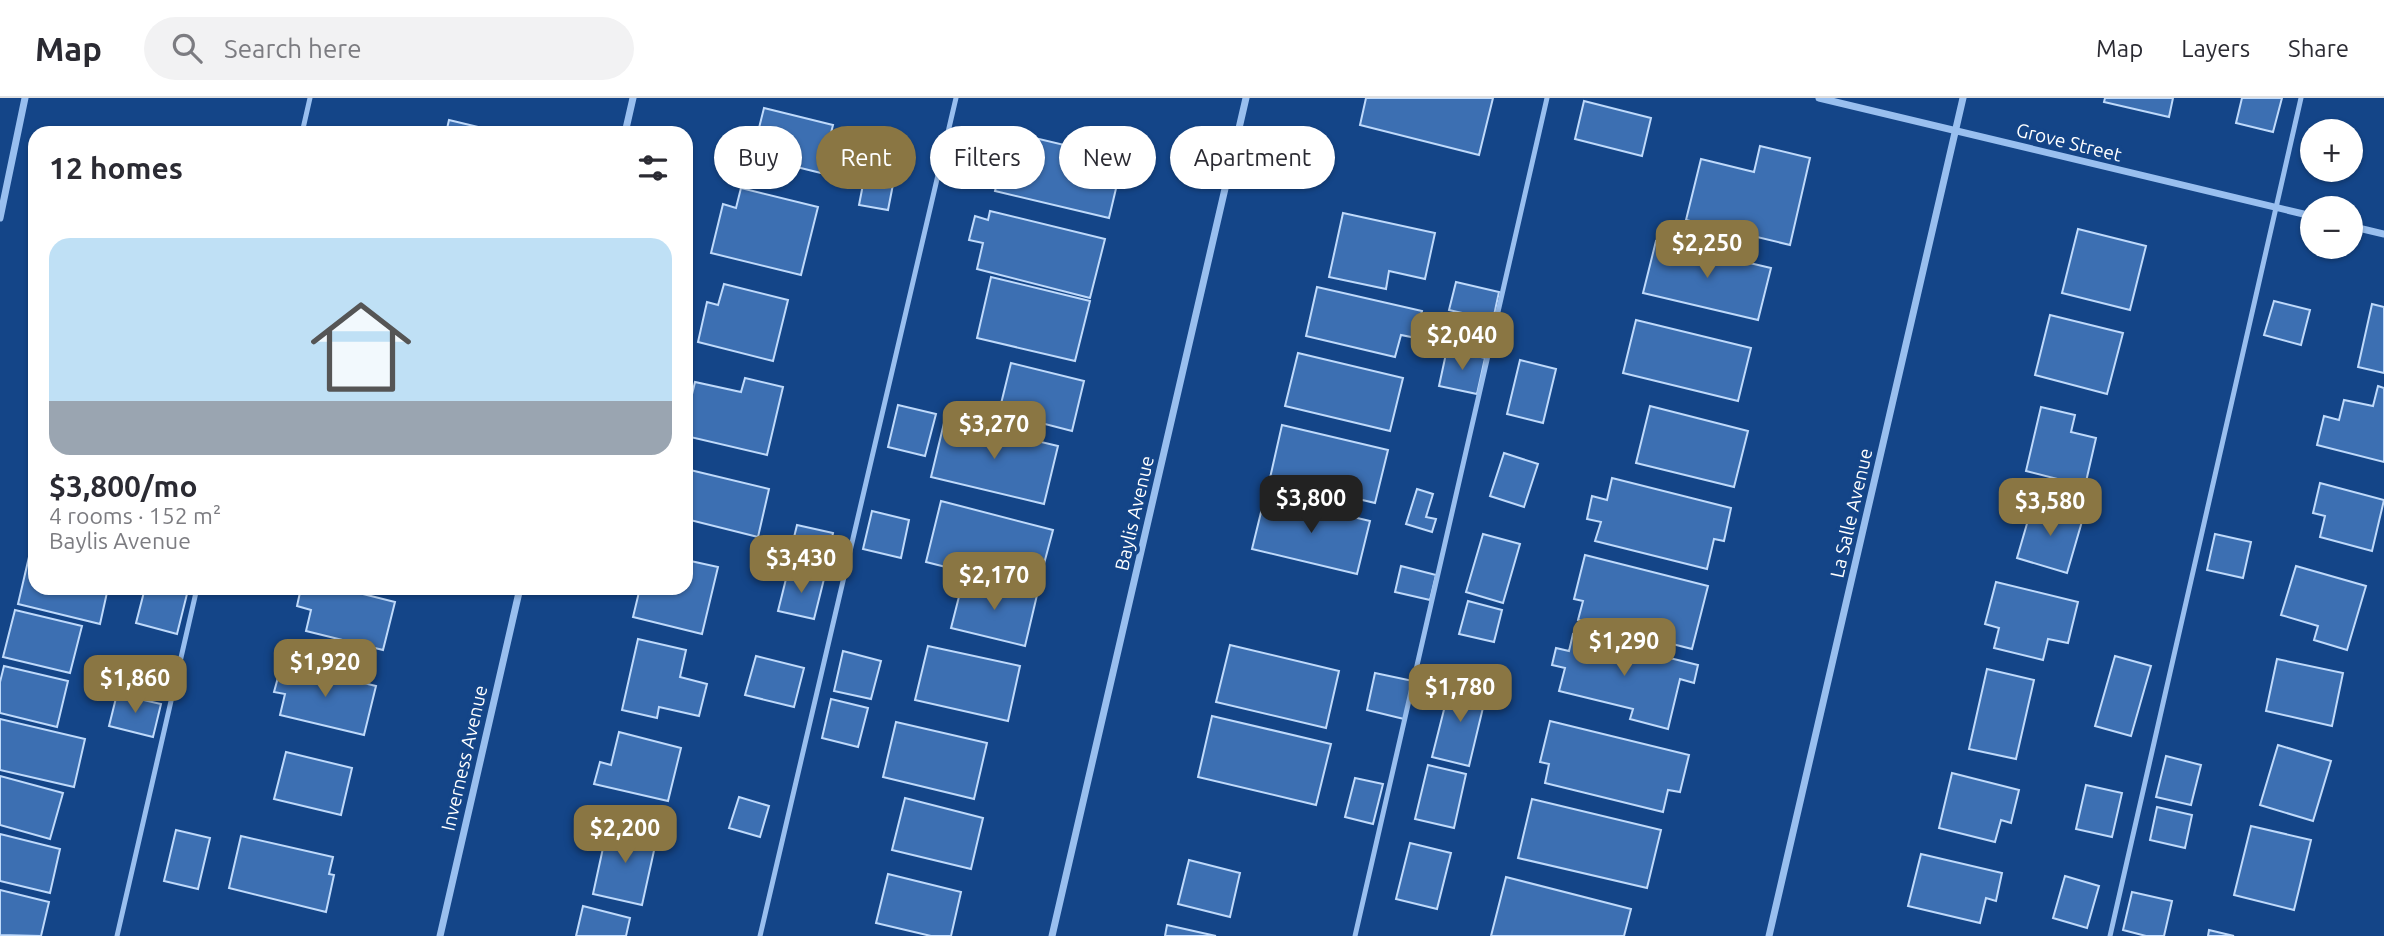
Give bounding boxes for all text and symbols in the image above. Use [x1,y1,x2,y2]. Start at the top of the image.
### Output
search box [144,17,634,80]
icon: search [168,29,206,67]
text: Map [35,30,102,67]
text: Search here [224,34,362,63]
text: Map [2096,35,2143,62]
text: Layers [2181,35,2250,62]
text: Share [2288,35,2349,62]
street label: Grove Street [2014,118,2125,166]
map controls [2300,119,2363,259]
button: + [2300,119,2363,182]
chip: Buy [714,126,802,189]
chip: Rent [816,126,916,189]
chip: Filters [930,126,1045,189]
chip: New [1059,126,1156,189]
chip: Apartment [1170,126,1335,189]
icon: filters [634,149,672,187]
text: 12 homes [49,151,183,185]
button: − [2300,196,2363,259]
pin: $2,250 [1650,220,1764,280]
text: $2,250 [1672,230,1742,255]
icon: home [298,284,424,410]
pin: $2,040 [1405,313,1519,372]
text: $2,040 [1427,322,1497,347]
pin: $3,270 [937,402,1051,461]
text: $3,270 [959,411,1029,436]
street label: La Salle Avenue [1825,446,1877,580]
street label: Baylis Avenue [1110,453,1158,573]
text: $3,800/mo [49,469,198,503]
pin: $3,800 [1254,476,1368,535]
pin: $3,580 [1993,478,2107,538]
text: $3,800 [1276,485,1346,510]
text: $3,580 [2015,488,2085,513]
text: 4 rooms · 152 m² [49,503,221,528]
text: Baylis Avenue [49,528,191,553]
pin: $3,430 [744,536,858,595]
text: $3,430 [766,545,836,570]
pin: $2,170 [937,552,1051,612]
text: $2,170 [959,562,1029,587]
pin: $1,290 [1567,618,1681,678]
text: $1,290 [1589,628,1659,653]
pin: $1,920 [268,640,382,699]
text: $1,920 [290,649,360,674]
pin: $1,860 [78,656,192,715]
pin: $1,780 [1403,664,1517,724]
text: $1,860 [100,665,170,690]
text: $1,780 [1425,674,1495,699]
street label: Inverness Avenue [437,683,491,833]
pin: $2,200 [568,806,682,865]
text: $2,200 [590,815,660,840]

